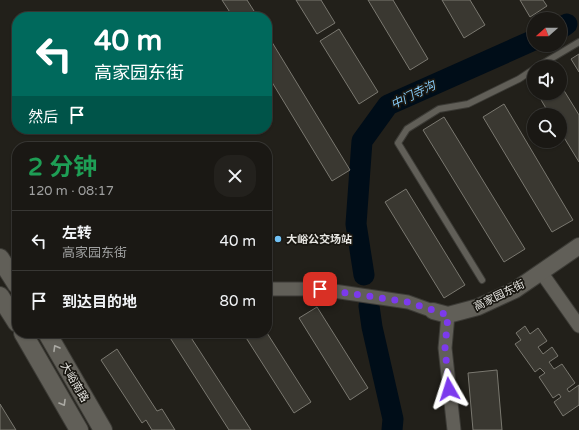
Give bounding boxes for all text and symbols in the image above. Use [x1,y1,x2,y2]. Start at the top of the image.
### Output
north arrow [527,12,567,52]
map controls [527,12,567,148]
text: 40 m [94,24,162,58]
icon: left [28,28,80,80]
button: sound [527,60,567,100]
text: 高家园东街 [94,62,184,84]
water label: 中门寺沟 [388,77,439,112]
icon: arrive [66,104,88,126]
text: 然后 [28,108,58,126]
button: search [527,108,567,148]
text: 2 分钟 [28,153,97,182]
button: close [214,155,256,197]
text: 120 m · 08:17 [28,183,114,199]
text: 左转 [62,224,92,242]
icon: left [28,230,50,252]
text: 40 m [219,232,256,250]
place label: 大峪公交场站 [286,233,352,246]
marker: 大峪公交场站 [273,234,283,244]
text: 高家园东街 [62,245,127,261]
pin [303,272,337,306]
icon: arrive [309,278,331,300]
street label: 高家园东街 [472,278,527,313]
icon: arrive [28,290,50,312]
text: 80 m [219,292,256,310]
text: 到达目的地 [62,293,137,311]
one-way arrow [53,345,60,352]
street label: 大峪南路 [58,360,91,405]
position arrow [428,368,470,410]
one-way arrow [59,399,66,406]

